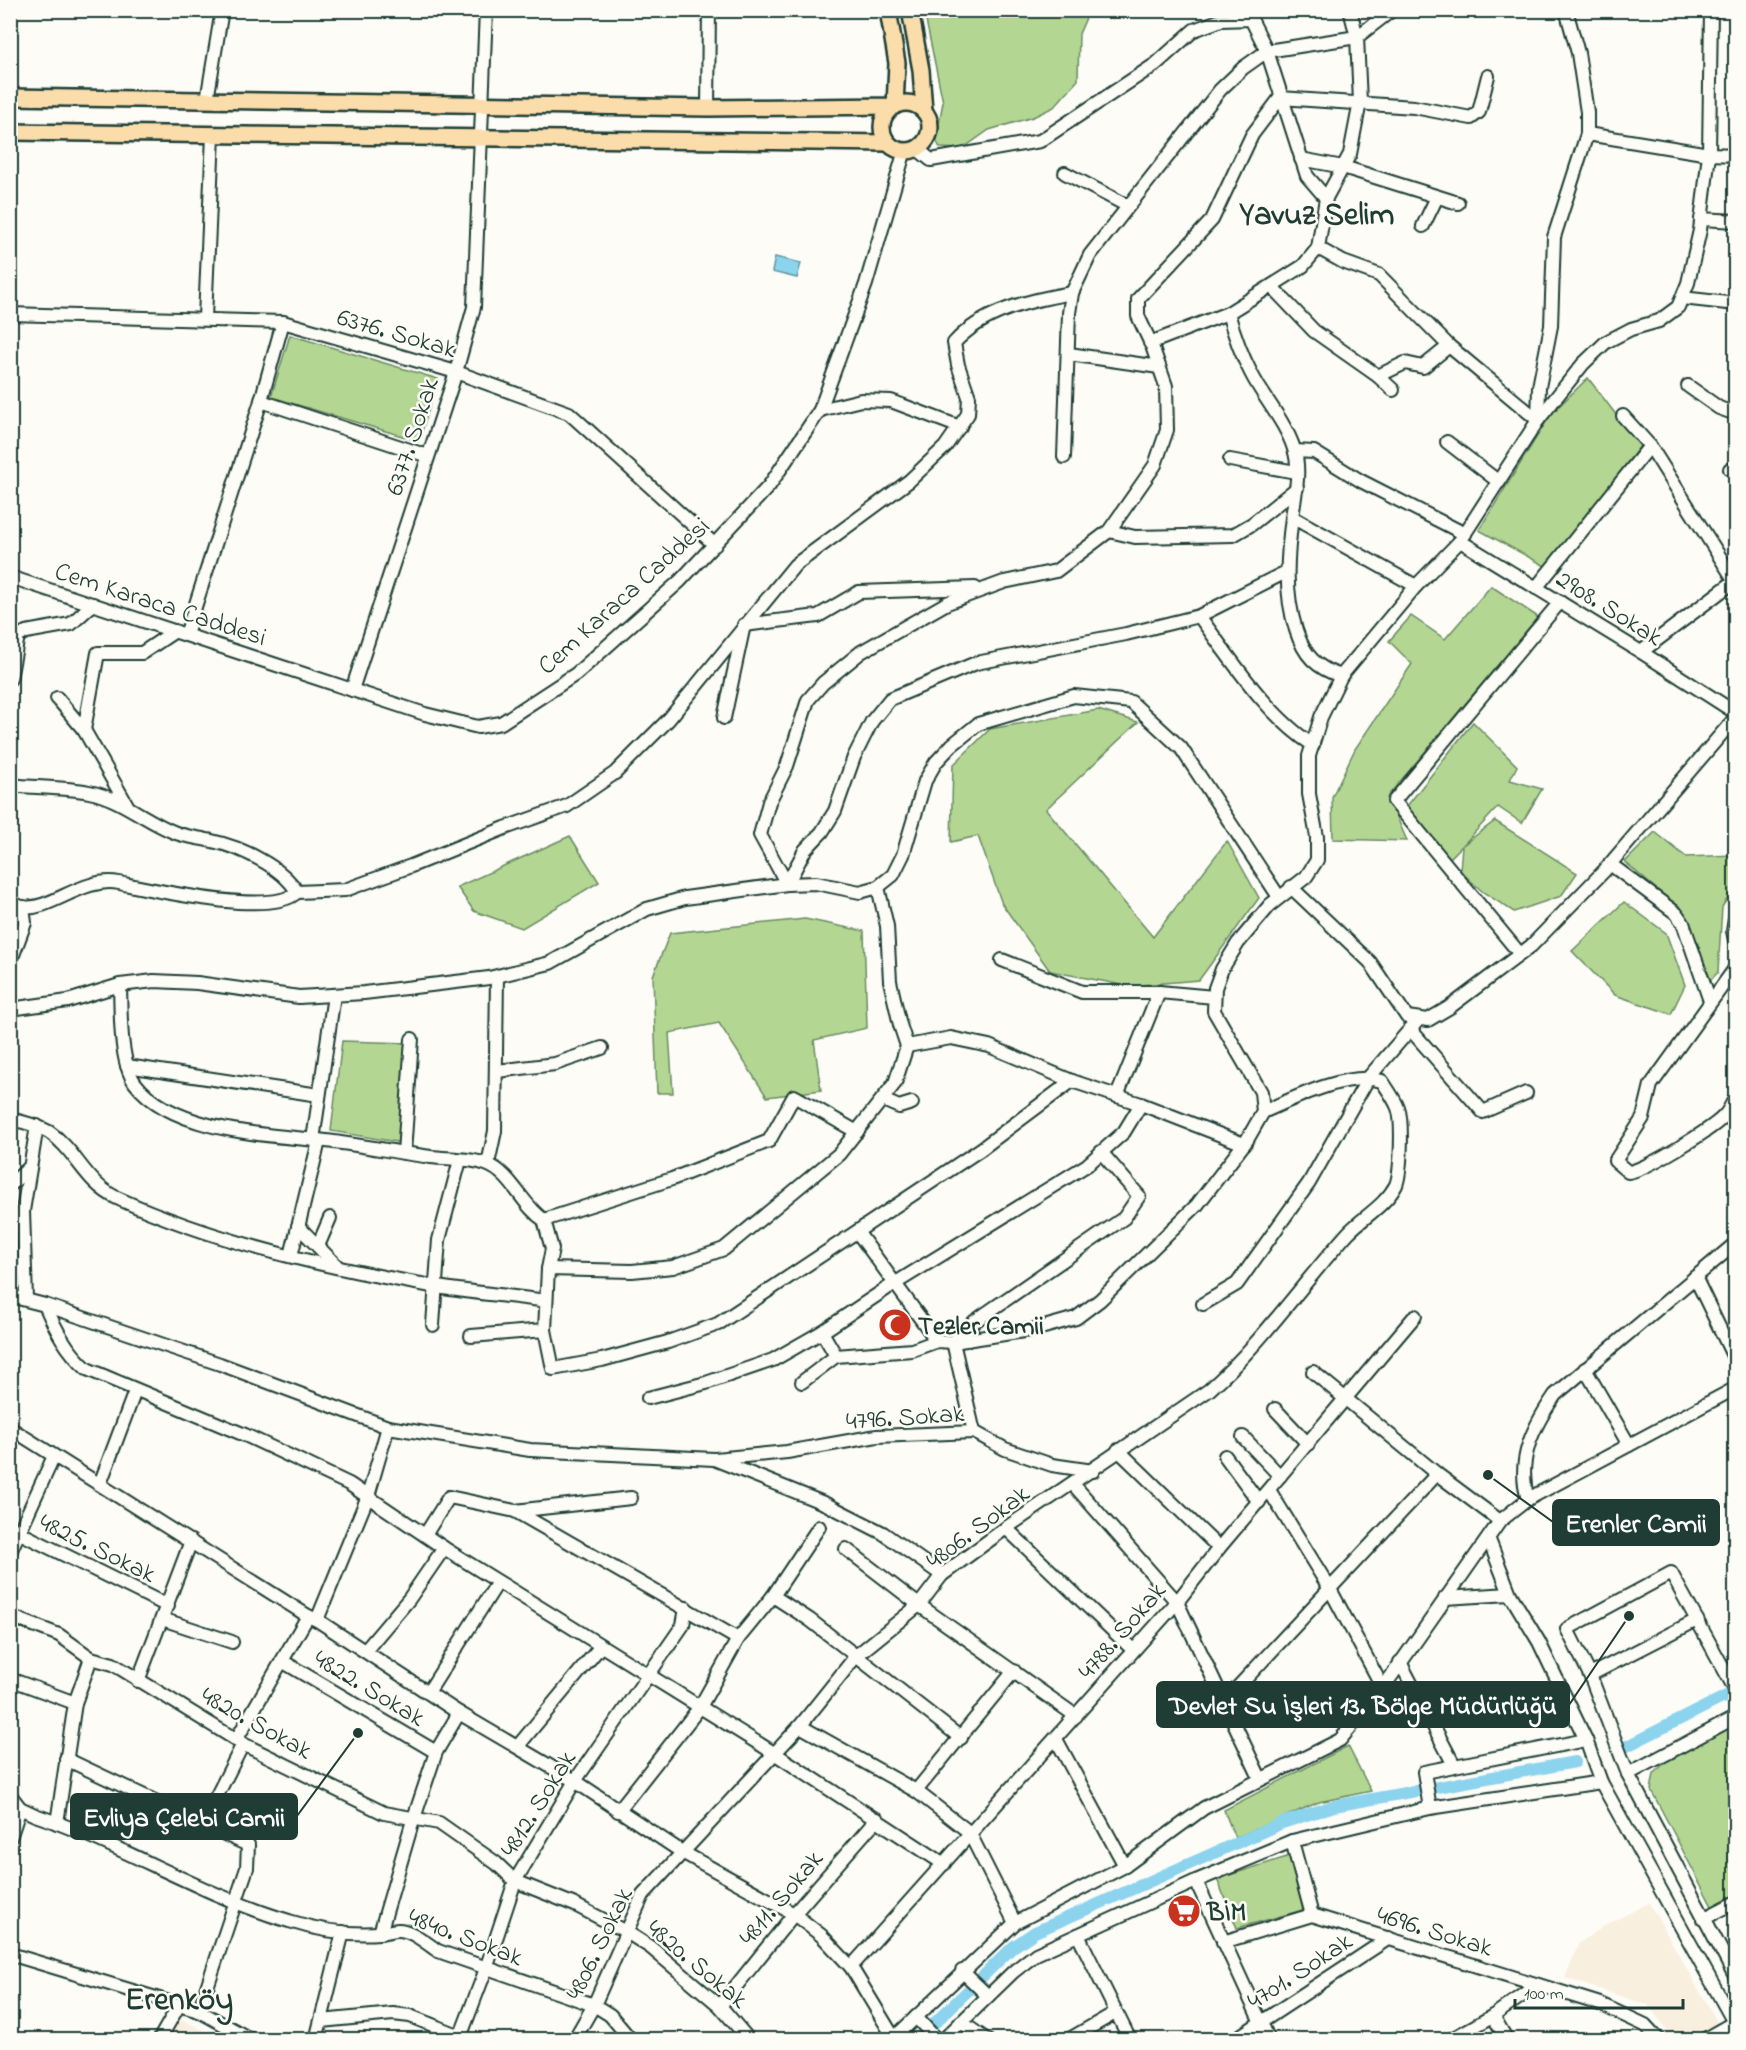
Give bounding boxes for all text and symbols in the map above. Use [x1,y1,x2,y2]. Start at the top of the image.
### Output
district label: Yavuz Selim [1239,193,1395,240]
street label: 6376. Sokak [332,300,461,370]
street label: 6377. Sokak [377,373,451,501]
street label: Cem Karaca Caddesi [530,509,720,685]
street label: Cem Karaca Caddesi [49,554,271,658]
street label: 2908. Sokak [1548,562,1670,658]
mosque icon: Tezler Camii [877,1307,913,1343]
place label: Tezler Camii [918,1309,1044,1347]
street label: 4796. Sokak [845,1396,966,1442]
street label: 4806. Sokak [919,1476,1039,1580]
callout: Erenler Camii [1553,1500,1719,1545]
street label: 4825. Sokak [32,1505,162,1595]
text: Erenler Camii [1565,1506,1707,1545]
street label: 4788. Sokak [1070,1574,1177,1689]
street label: 4822. Sokak [305,1641,432,1738]
street label: 4820. Sokak [193,1678,319,1771]
callout: Devlet Su İşleri 13. Bölge Müdürlüğü [1157,1682,1569,1727]
text: Devlet Su İşleri 13. Bölge Müdürlüğü [1167,1688,1557,1728]
street label: 4812. Sokak [492,1743,588,1865]
callout: Evliya Çelebi Camii [71,1794,297,1839]
text: Evliya Çelebi Camii [83,1800,285,1839]
street label: 4811. Sokak [731,1842,834,1955]
street label: 4806. Sokak [557,1881,645,2007]
supermarket icon: BİM [1166,1893,1202,1929]
place label: BİM [1206,1895,1246,1933]
street label: 4696. Sokak [1371,1897,1497,1969]
street label: 4840. Sokak [402,1899,529,1978]
street label: 4820. Sokak [637,1911,756,2020]
street label: 4701. Sokak [1240,1924,1361,2021]
scale bar [1515,1972,1683,2010]
district label: Erenköy [125,1978,233,2026]
text: 100 m [1524,1982,1564,2008]

